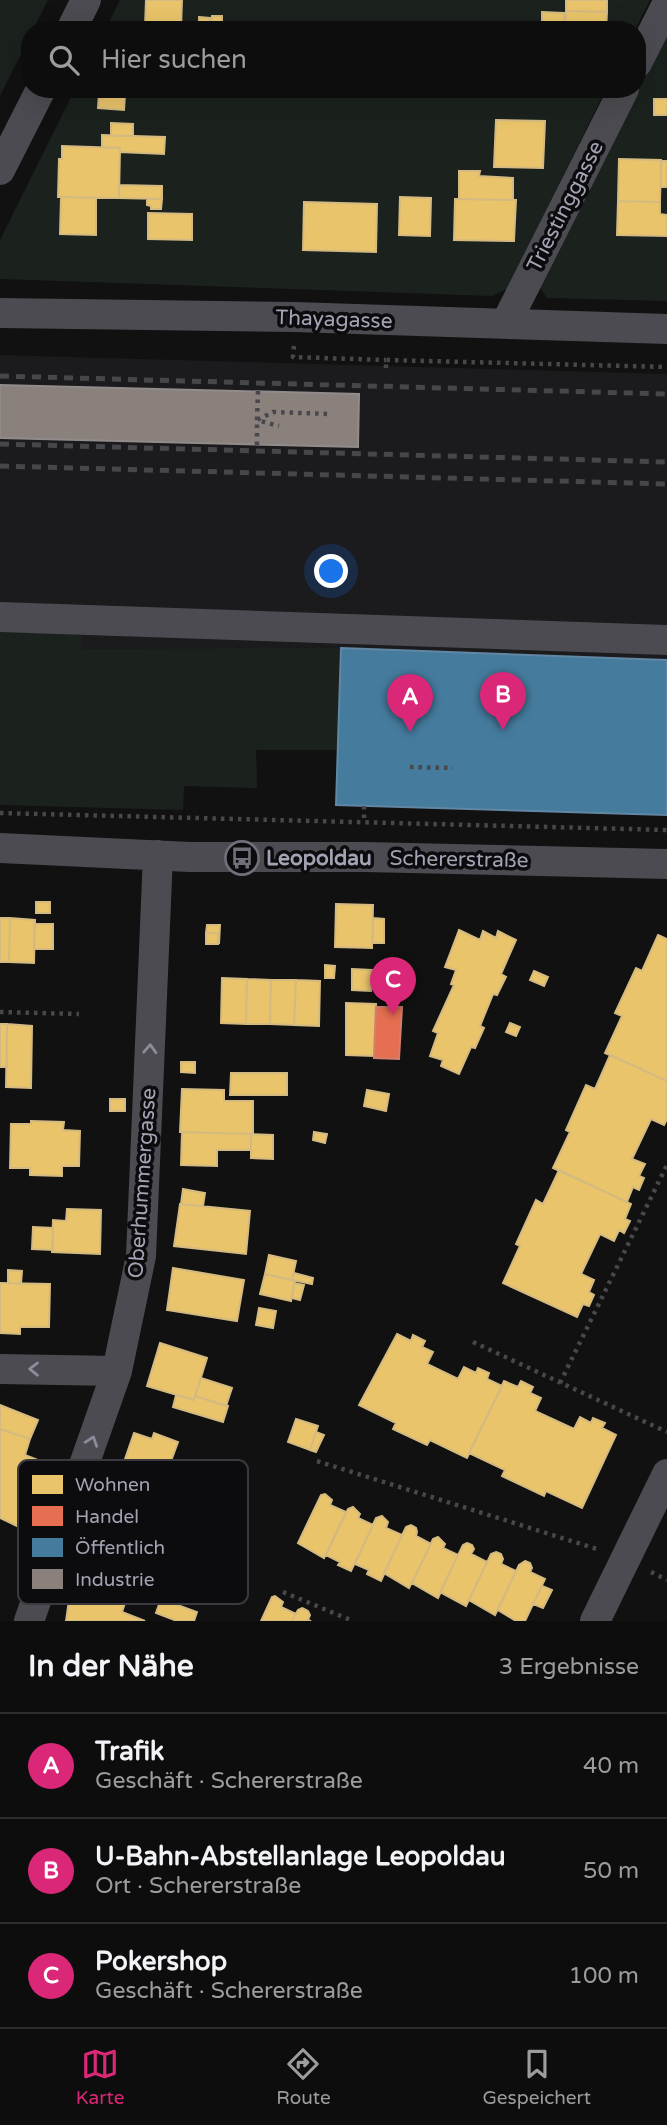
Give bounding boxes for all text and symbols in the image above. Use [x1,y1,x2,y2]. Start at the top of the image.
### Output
search box [21,21,646,98]
icon: search [45,41,83,79]
text: Hier suchen [101,44,247,75]
street label: Triestinggasse [522,137,609,276]
street label: Thayagasse [275,305,393,334]
your location [314,554,348,588]
pin: B [480,672,526,730]
pin: A [387,674,433,732]
bus stop icon: Leopoldau [223,839,261,877]
place label: Leopoldau [266,846,372,871]
street label: Schererstraße [389,846,529,873]
pin: C [370,957,416,1015]
one-way arrow [143,1043,158,1054]
street label: Oberhummergasse [123,1087,162,1279]
one-way arrow [28,1362,39,1377]
one-way arrow [84,1436,98,1448]
legend [18,1460,248,1604]
text: Wohnen [75,1474,150,1496]
text: Handel [75,1506,139,1528]
text: Öffentlich [75,1537,165,1559]
text: Industrie [75,1569,154,1591]
text: In der Nähe [28,1648,194,1685]
text: 3 Ergebnisse [499,1653,639,1681]
text: Trafik [95,1736,164,1767]
text: A [42,1752,60,1780]
text: 40 m [583,1752,639,1780]
text: Geschäft · Schererstraße [95,1767,363,1795]
text: U-Bahn-Abstellanlage Leopoldau [95,1841,506,1872]
text: B [43,1857,59,1885]
text: 50 m [583,1857,639,1885]
text: Ort · Schererstraße [95,1872,301,1900]
text: Pokershop [95,1946,227,1977]
text: C [43,1962,59,1990]
text: 100 m [569,1962,639,1990]
text: Geschäft · Schererstraße [95,1977,363,2005]
tab: Karte [76,2045,124,2109]
tab: Route [276,2045,331,2109]
tab: Gespeichert [482,2045,591,2109]

